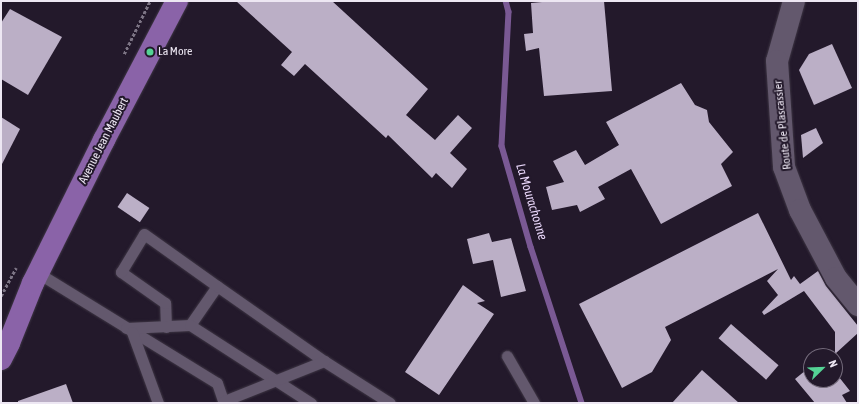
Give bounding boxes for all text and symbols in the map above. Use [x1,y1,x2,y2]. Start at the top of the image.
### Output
place label: La More [158,45,193,59]
marker: La More [145,47,155,57]
street label: Route de Plascassier [771,80,795,170]
street label: Avenue Jean Maubert [76,96,132,186]
water label: La Mourachonne [512,162,550,242]
north arrow [803,348,843,388]
text: N [826,358,840,369]

